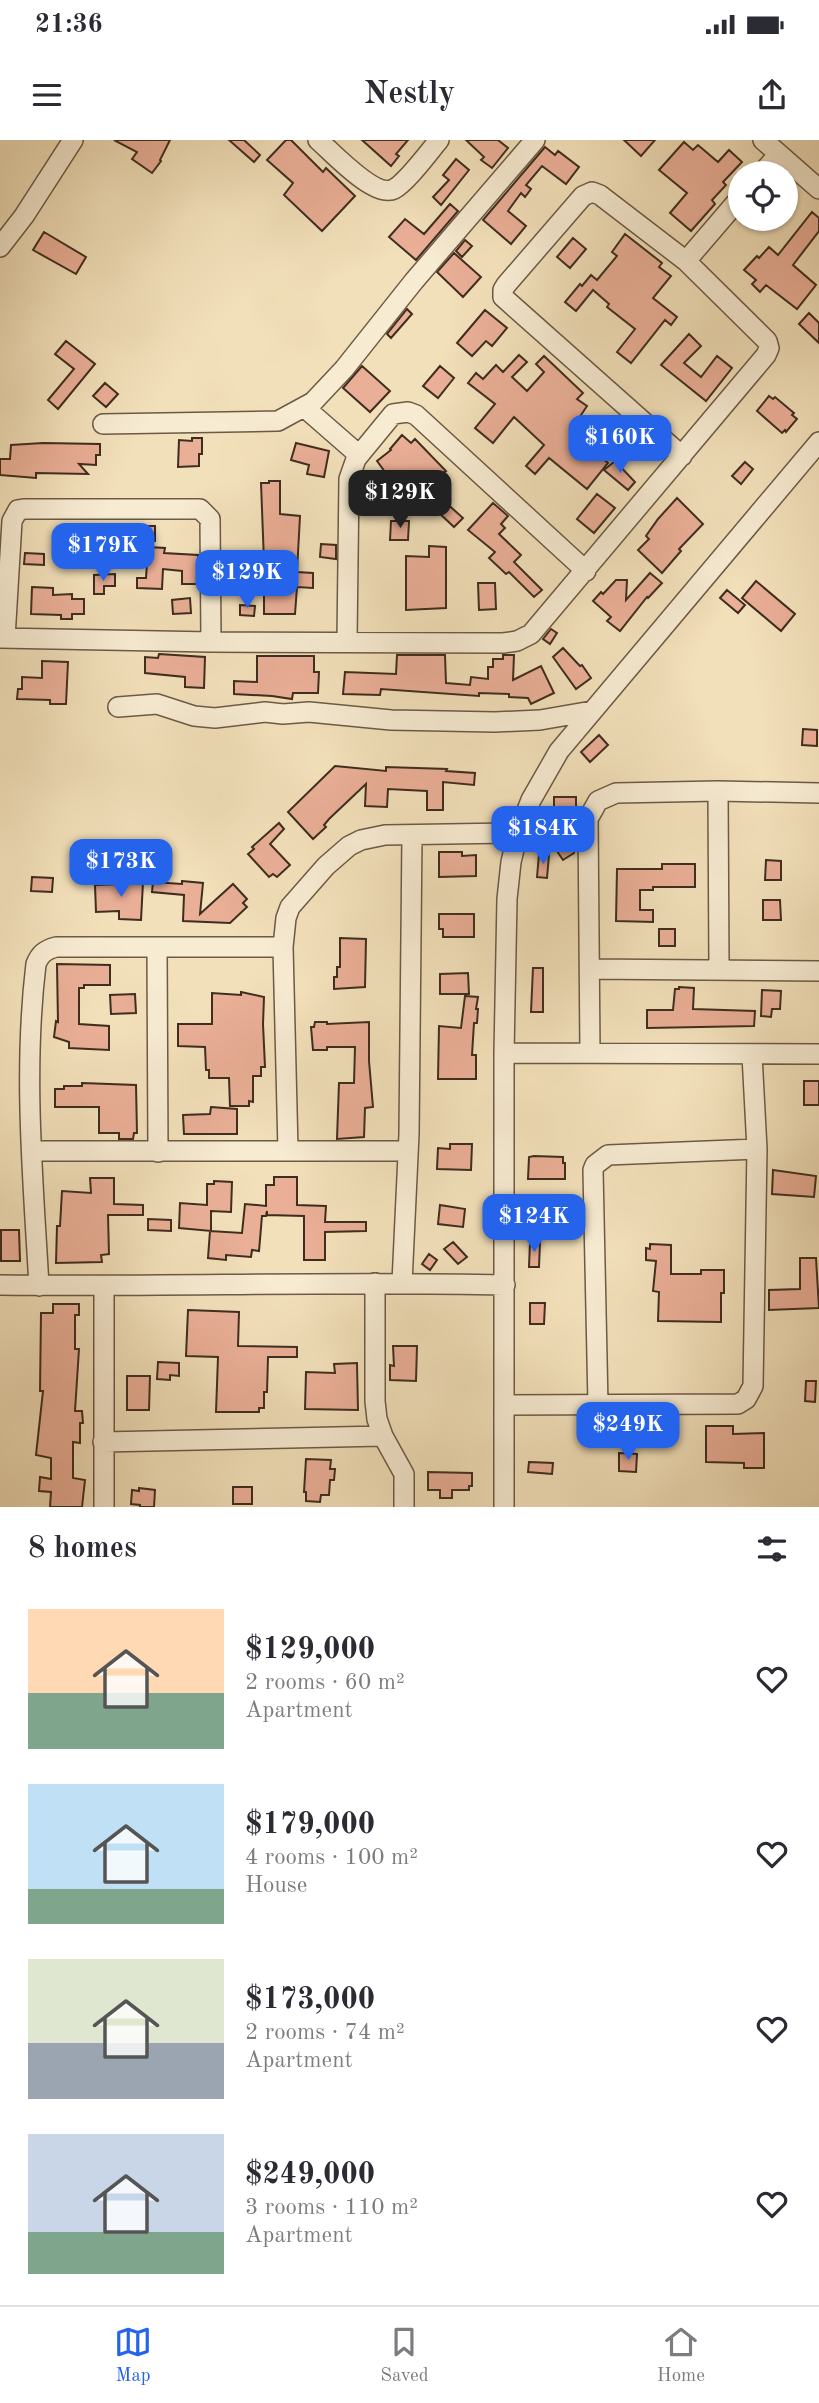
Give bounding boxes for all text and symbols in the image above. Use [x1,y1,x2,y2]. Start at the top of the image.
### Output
text: 21:36 [35,12,103,38]
icon: menu [28,76,66,114]
icon: share [753,76,791,114]
text: Nestly [364,79,455,111]
map controls [728,161,798,231]
button: locate [728,161,798,231]
pin: $160K [571,416,669,475]
text: $160K [584,426,656,449]
pin: $129K [351,470,449,530]
text: $129K [364,481,436,504]
pin: $179K [54,524,152,583]
text: $179K [67,534,139,557]
pin: $129K [198,550,296,610]
text: $129K [211,561,283,584]
pin: $184K [494,806,592,866]
text: $184K [507,817,579,840]
pin: $173K [72,840,170,899]
text: $173K [85,850,157,873]
pin: $124K [485,1194,583,1254]
text: $124K [498,1205,570,1228]
pin: $249K [579,1402,677,1462]
text: $249K [592,1413,664,1436]
icon: filters [753,1530,791,1568]
text: 8 homes [28,1534,137,1564]
text: $129,000 [245,1635,375,1665]
icon: home [84,1637,168,1721]
icon: heart [753,1660,791,1698]
text: 2 rooms · 60 m² [245,1671,405,1694]
text: Apartment [245,1699,353,1722]
text: $179,000 [245,1810,375,1840]
icon: home [84,1812,168,1896]
icon: heart [753,1835,791,1873]
text: 4 rooms · 100 m² [245,1846,418,1869]
text: House [245,1874,307,1897]
text: $173,000 [245,1985,375,2015]
icon: home [84,1987,168,2071]
icon: heart [753,2010,791,2048]
text: 2 rooms · 74 m² [245,2021,405,2044]
text: Apartment [245,2049,353,2072]
text: $249,000 [245,2160,375,2190]
icon: home [84,2162,168,2246]
icon: heart [753,2185,791,2223]
text: 3 rooms · 110 m² [245,2196,418,2219]
text: Apartment [245,2224,353,2247]
tab: Map [114,2323,152,2388]
tab: Saved [380,2323,429,2388]
tab: Home [657,2323,705,2388]

